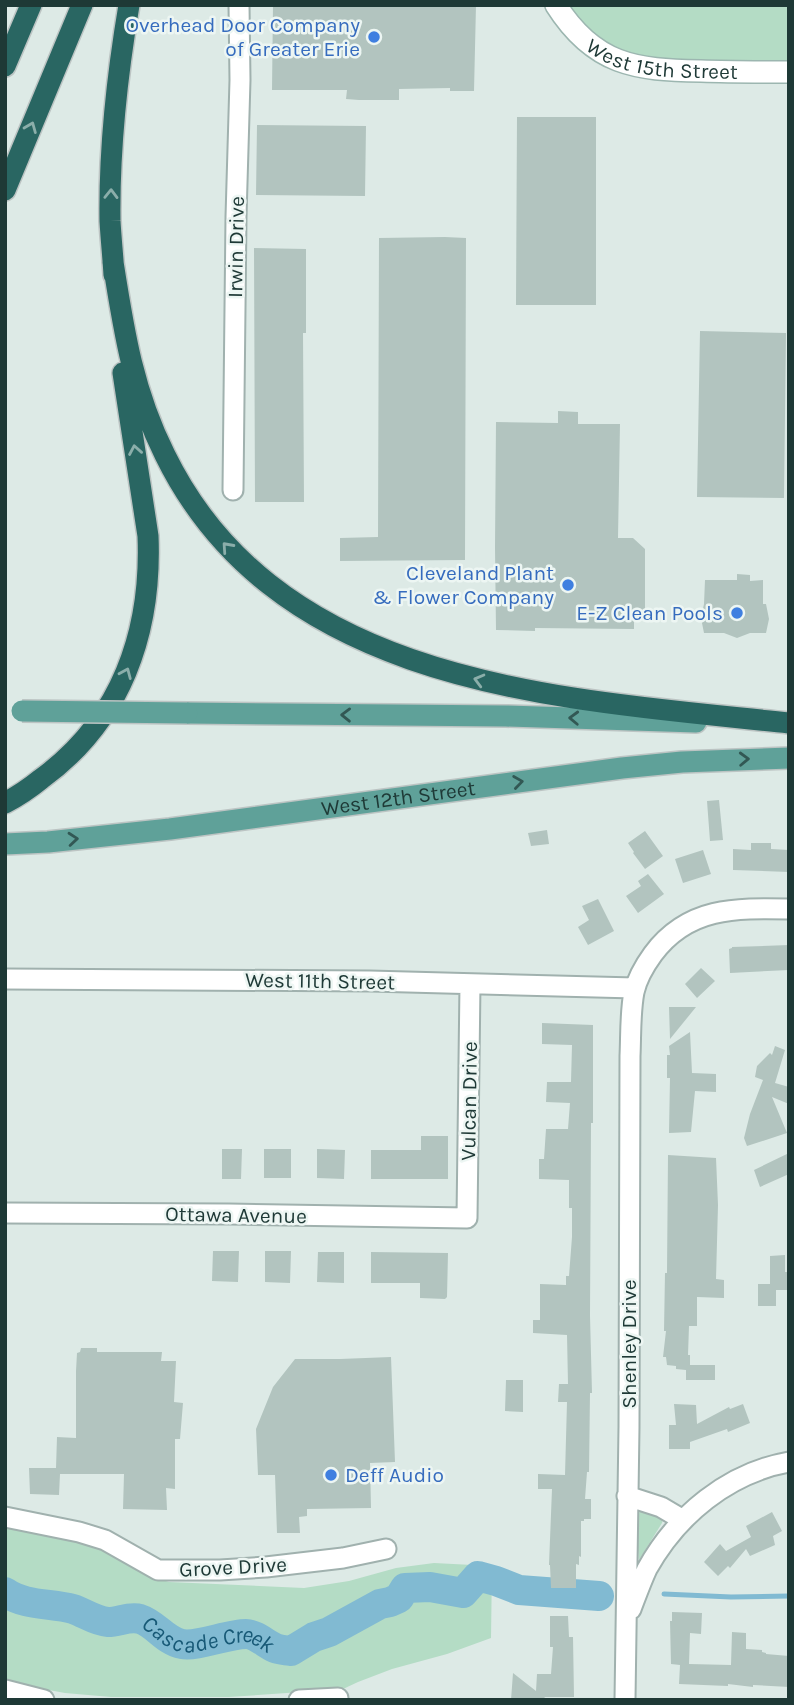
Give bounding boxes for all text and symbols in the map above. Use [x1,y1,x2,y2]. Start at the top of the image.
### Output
place label: Overhead Door Company of Greater Erie [125,13,360,61]
marker: Overhead Door Company of Greater Erie [366,29,382,45]
street label: West 15th Street [582,34,738,84]
one-way arrow [23,121,37,133]
one-way arrow [103,189,119,199]
street label: Irwin Drive [223,196,249,298]
one-way arrow [128,444,143,456]
one-way arrow [222,542,235,555]
place label: Cleveland Plant & Flower Company [373,561,554,609]
marker: Cleveland Plant & Flower Company [560,577,576,593]
place label: E-Z Clean Pools [576,601,723,625]
marker: E-Z Clean Pools [729,605,745,621]
one-way arrow [117,668,131,680]
one-way arrow [473,674,485,688]
one-way arrow [340,707,351,723]
one-way arrow [568,711,579,726]
one-way arrow [739,751,750,766]
one-way arrow [512,774,523,789]
street label: West 12th Street [320,776,477,820]
one-way arrow [68,832,79,847]
street label: West 11th Street [245,968,395,994]
street label: Vulcan Drive [456,1041,482,1161]
street label: Ottawa Avenue [165,1202,307,1228]
street label: Shenley Drive [617,1279,641,1409]
place label: Deff Audio [345,1463,444,1487]
marker: Deff Audio [323,1467,339,1483]
street label: Grove Drive [178,1552,288,1582]
water label: Cascade Creek [137,1609,280,1658]

